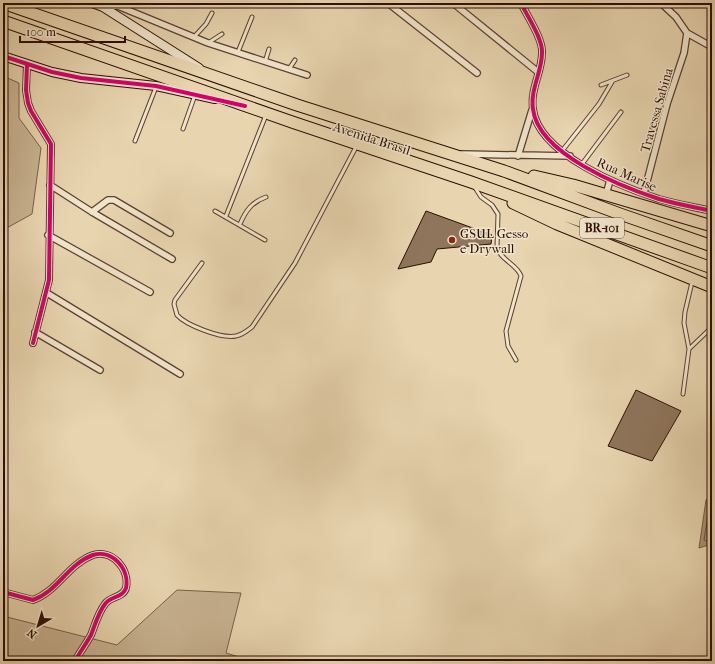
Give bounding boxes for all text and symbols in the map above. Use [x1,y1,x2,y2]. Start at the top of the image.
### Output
scale bar [20,18,125,44]
text: 100 m [26,25,56,39]
street label: Travessa Sabina [637,65,676,154]
street label: Avenida Brasil [330,119,413,158]
street label: Rua Marise [595,155,660,195]
road number: BR-101 [580,218,624,238]
place label: GSUL Gesso e Drywall [460,226,529,256]
marker: GSUL Gesso e Drywall [447,235,457,245]
north arrow [18,606,58,646]
text: N [24,625,39,641]

